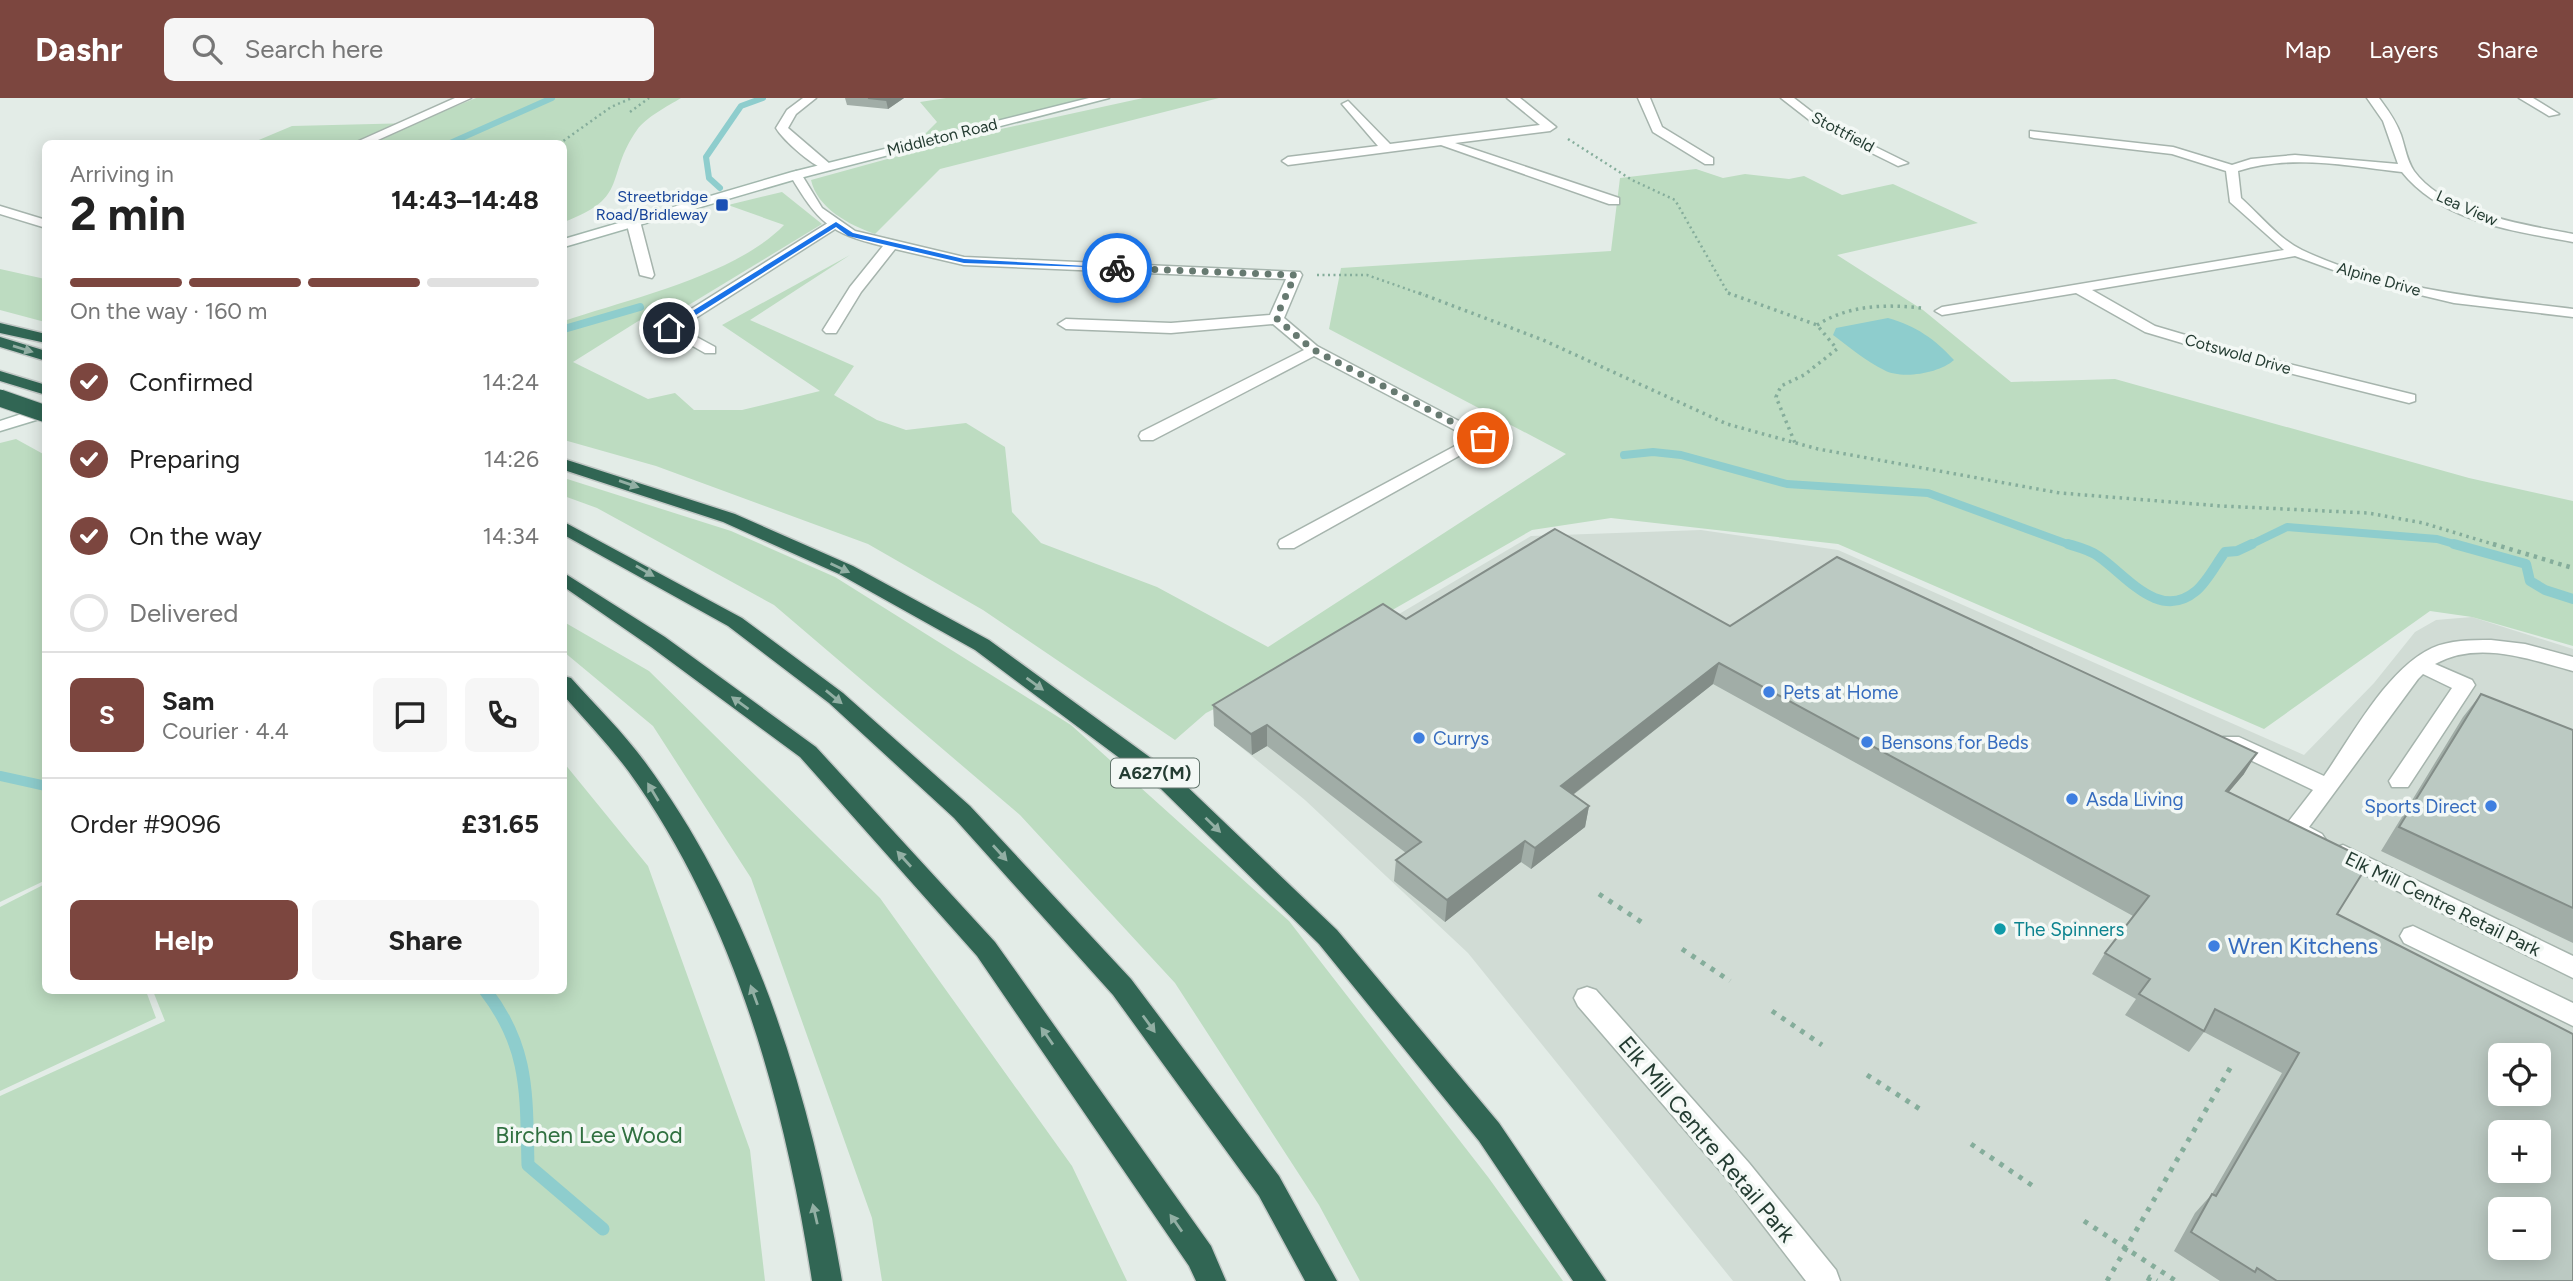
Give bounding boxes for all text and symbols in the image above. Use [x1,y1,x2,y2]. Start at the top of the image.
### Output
search box [164,18,654,81]
text: Dashr [35,30,122,69]
icon: search [188,30,226,68]
text: Search here [244,33,383,65]
text: Map [2284,35,2331,64]
text: Layers [2369,35,2438,64]
text: Share [2476,35,2538,64]
street label: Stottfield [1808,108,1878,156]
street label: Middleton Road [885,114,999,160]
text: Arriving in [70,160,174,188]
text: 14:43–14:48 [391,184,539,216]
text: 2 min [70,186,186,242]
street label: Lea View [2433,186,2501,230]
place label: Streetbridge Road/Bridleway [596,187,709,224]
marker: Streetbridge Road/Bridleway [714,197,730,213]
courier [1082,233,1152,303]
icon: bike [1098,249,1136,287]
street label: Alpine Drive [2335,258,2423,300]
text: On the way · 160 m [70,297,267,325]
pin [639,298,699,358]
icon: home [650,309,688,347]
street label: Cotswold Drive [2183,330,2294,378]
one-way arrow [12,344,33,354]
icon: check [70,363,108,401]
text: Confirmed [129,366,253,398]
text: 14:24 [482,368,539,396]
pin [1453,408,1513,468]
icon: bag [1464,419,1502,457]
icon: check [70,440,108,478]
text: Preparing [129,443,240,475]
text: 14:26 [484,445,539,473]
one-way arrow [618,479,639,490]
icon: check [70,517,108,555]
text: On the way [129,520,262,552]
text: 14:34 [483,522,539,550]
one-way arrow [830,562,850,574]
one-way arrow [636,565,655,577]
text: Delivered [129,597,238,629]
one-way arrow [1026,677,1044,691]
button: chat [373,678,447,752]
button: phone [465,678,539,752]
place label: Pets at Home [1783,681,1898,704]
marker: Pets at Home [1761,684,1777,700]
text: Sam [162,685,214,717]
one-way arrow [826,689,843,704]
one-way arrow [731,696,749,710]
text: S [99,699,115,731]
text: Courier · 4.4 [162,717,289,745]
place label: Currys [1433,727,1489,750]
marker: Currys [1411,730,1427,746]
place label: Bensons for Beds [1881,731,2029,754]
marker: Bensons for Beds [1859,734,1875,750]
road number: A627(M) [1111,758,1199,788]
one-way arrow [647,782,660,801]
place label: Asda Living [2086,788,2184,811]
marker: Asda Living [2064,791,2080,807]
place label: Sports Direct [2364,795,2477,818]
marker: Sports Direct [2483,798,2499,814]
text: Order #9096 [70,808,221,840]
text: £31.65 [461,808,539,840]
one-way arrow [1204,817,1221,833]
one-way arrow [991,844,1007,861]
street label: Elk Mill Centre Retail Park [2341,847,2545,962]
one-way arrow [897,851,913,868]
button: Help [70,900,298,980]
button: Share [312,900,539,980]
place label: The Spinners [2014,918,2124,941]
marker: The Spinners [1992,921,2008,937]
place label: Wren Kitchens [2228,932,2378,960]
marker: Wren Kitchens [2206,938,2222,954]
one-way arrow [748,985,759,1006]
one-way arrow [1142,1015,1156,1033]
one-way arrow [1040,1027,1054,1045]
street label: Elk Mill Centre Retail Park [1613,1030,1802,1248]
map controls [2488,1043,2551,1260]
button: locate [2488,1043,2551,1106]
button: + [2488,1120,2551,1183]
park label: Birchen Lee Wood [495,1121,683,1149]
button: − [2488,1197,2551,1260]
one-way arrow [809,1203,820,1225]
one-way arrow [1170,1213,1183,1232]

